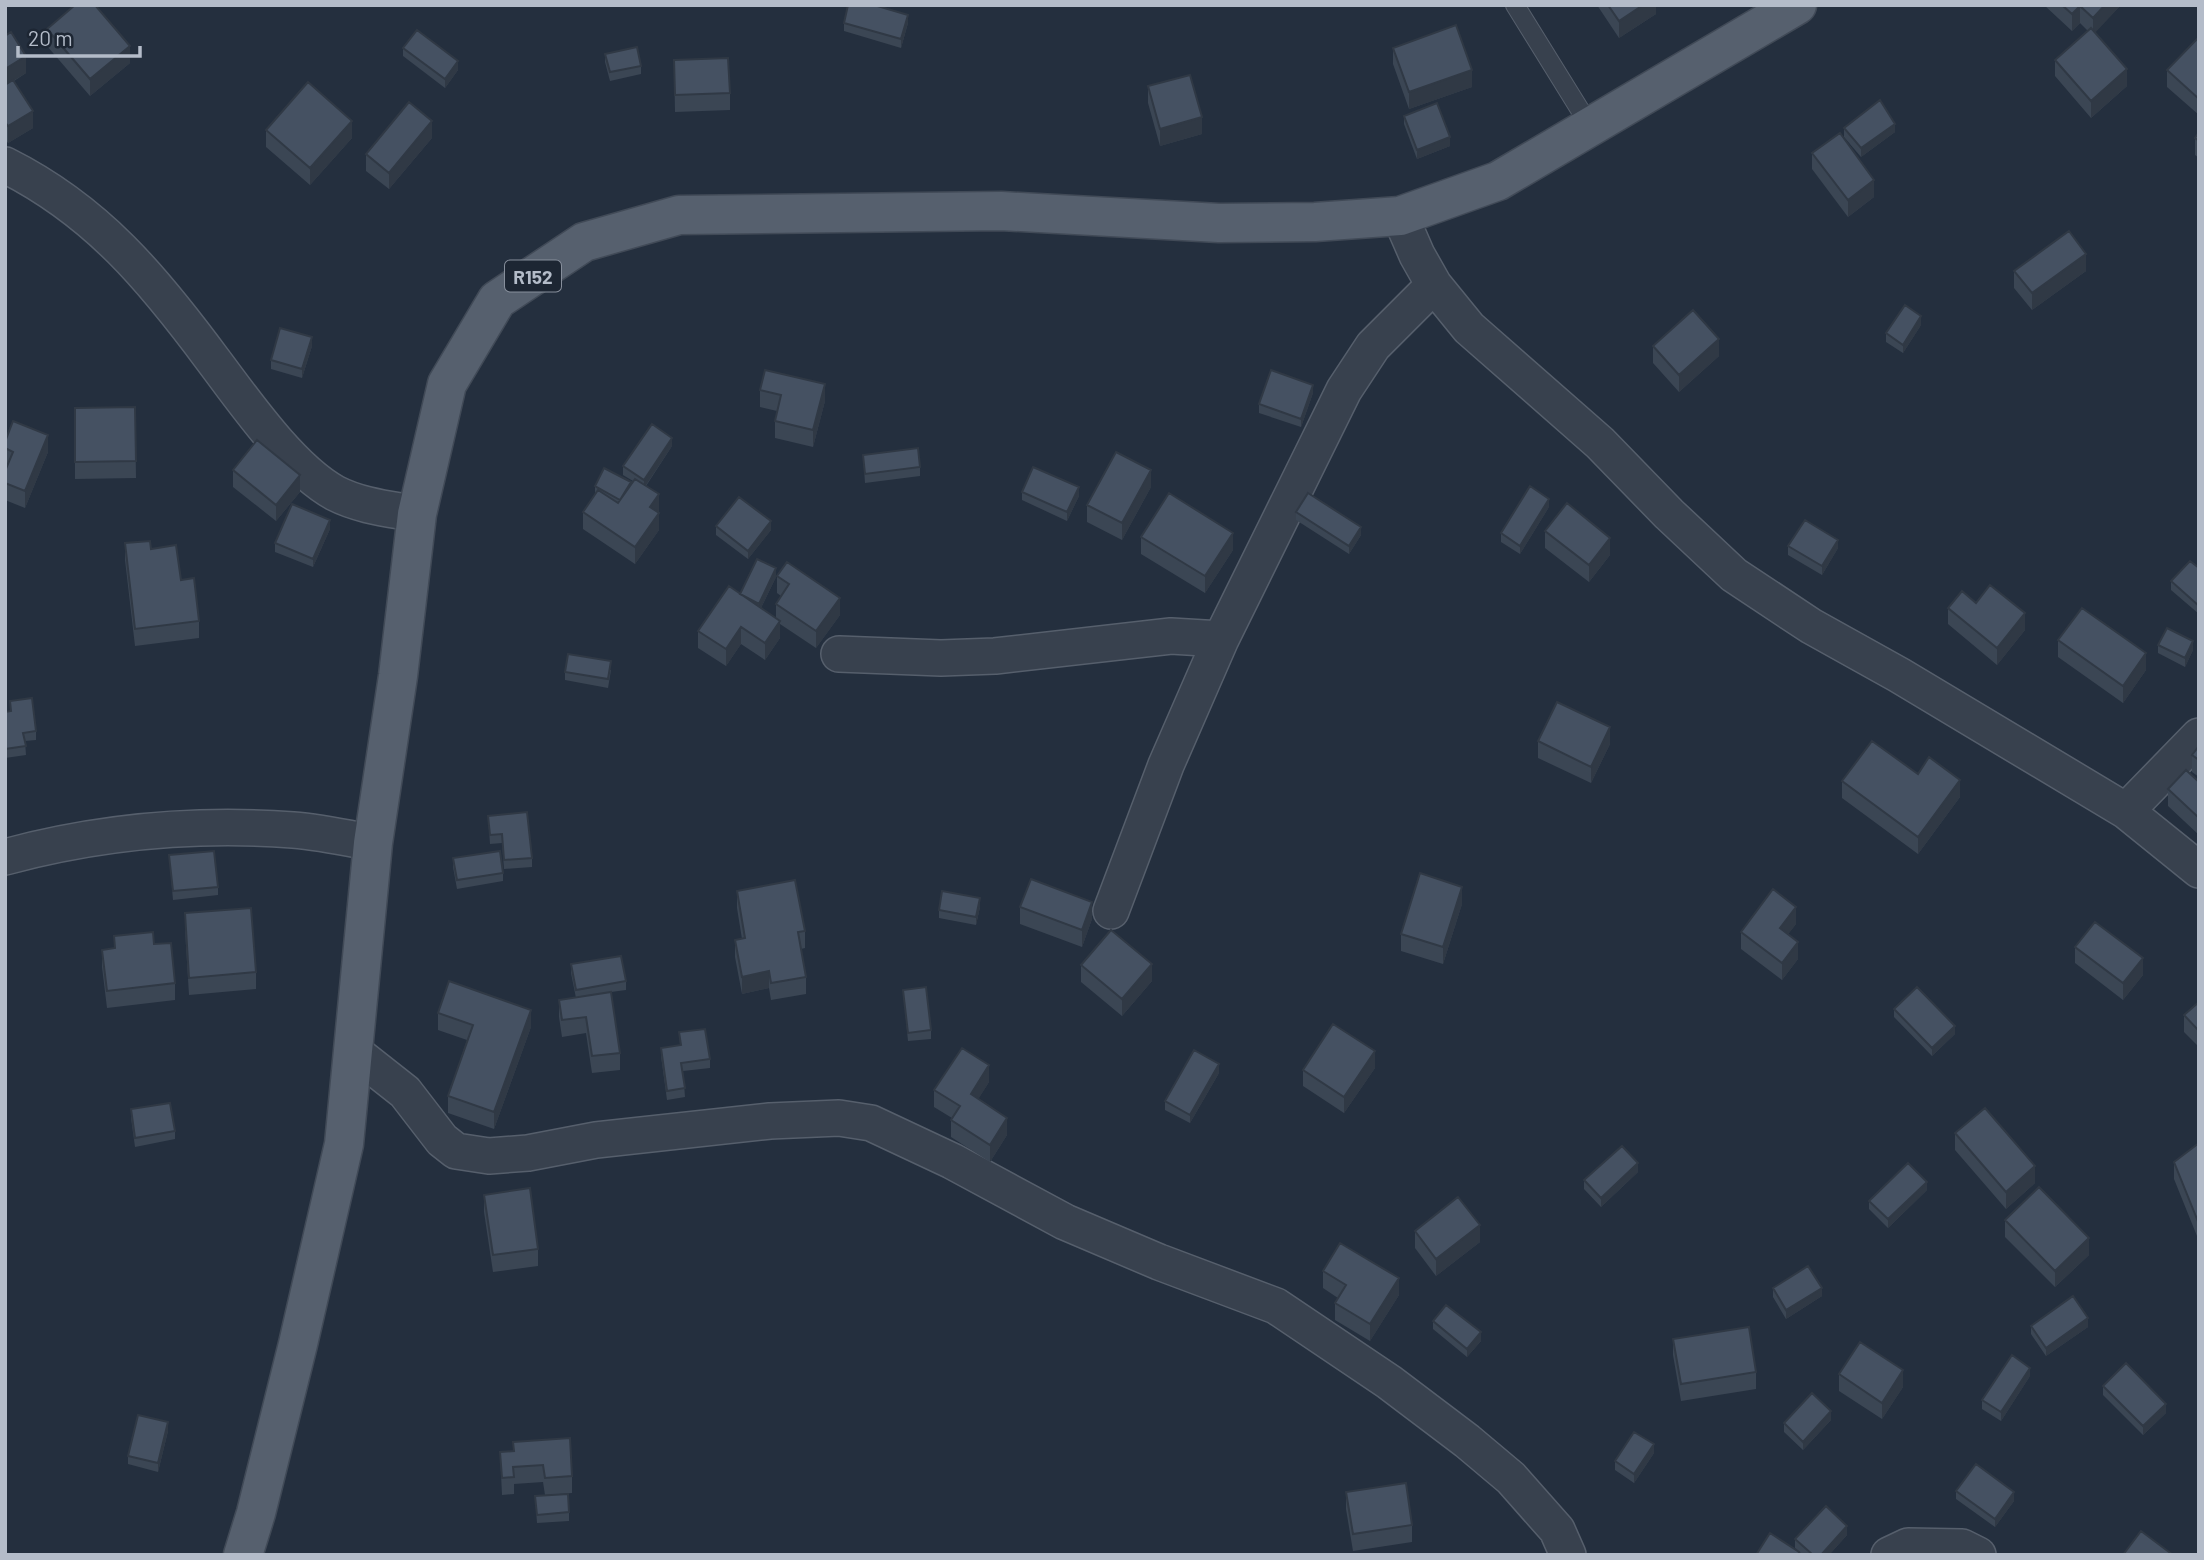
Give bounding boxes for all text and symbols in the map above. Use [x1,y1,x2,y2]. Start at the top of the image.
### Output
scale bar [18,14,140,58]
text: 20 m [28,25,73,50]
road number: R152 [505,260,561,292]

